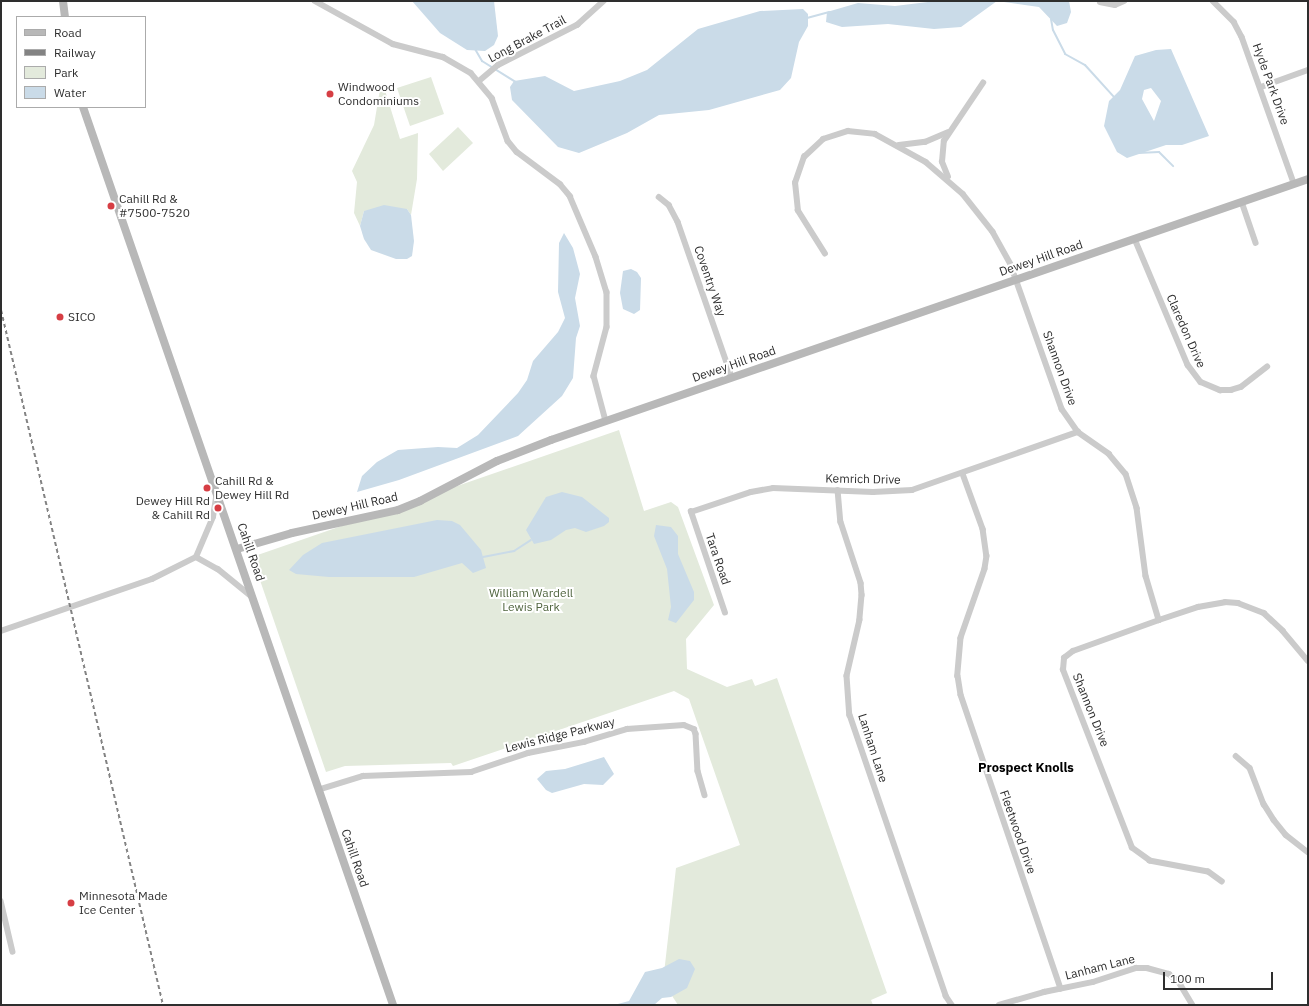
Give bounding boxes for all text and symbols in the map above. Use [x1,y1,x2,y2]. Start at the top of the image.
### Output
street label: Long Brake Trail [486,12,568,66]
legend [16,16,146,108]
text: Road [54,25,82,40]
street label: Hyde Park Drive [1250,41,1292,127]
text: Railway [54,45,96,60]
text: Park [54,65,78,80]
place label: Windwood Condominiums [338,80,419,108]
text: Water [54,85,86,100]
marker: Windwood Condominiums [325,89,335,99]
place label: Cahill Rd & #7500-7520 [119,192,190,220]
marker: Cahill Rd & #7500-7520 [106,201,116,211]
street label: Dewey Hill Road [997,237,1085,279]
street label: Coventry Way [691,244,729,318]
street label: Claredon Drive [1163,292,1209,370]
place label: SICO [68,310,96,324]
marker: SICO [55,312,65,322]
street label: Shannon Drive [1040,329,1080,407]
street label: Dewey Hill Road [690,343,778,385]
street label: Kemrich Drive [825,471,901,487]
place label: Cahill Rd & Dewey Hill Rd [215,474,289,502]
marker: Cahill Rd & Dewey Hill Rd [202,483,212,493]
street label: Dewey Hill Road [311,489,399,523]
place label: Dewey Hill Rd & Cahill Rd [136,494,210,522]
marker: Dewey Hill Rd & Cahill Rd [213,503,223,513]
street label: Cahill Road [234,521,268,583]
street label: Tara Road [702,531,734,587]
park label: William Wardell Lewis Park [489,586,573,614]
street label: Shannon Drive [1070,671,1112,749]
street label: Lanham Lane [855,712,891,784]
street label: Lewis Ridge Parkway [504,714,616,756]
district label: Prospect Knolls [978,760,1074,776]
street label: Fleetwood Drive [997,788,1039,876]
street label: Cahill Road [338,827,372,889]
place label: Minnesota Made Ice Center [79,889,168,917]
marker: Minnesota Made Ice Center [66,898,76,908]
street label: Lanham Lane [1064,951,1136,983]
scale bar [1165,964,1275,990]
text: 100 m [1170,971,1205,986]

